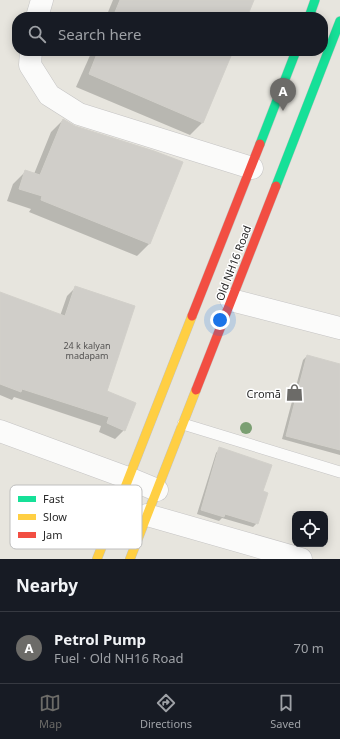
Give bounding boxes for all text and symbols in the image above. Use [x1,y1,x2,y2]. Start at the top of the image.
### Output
search box [12,12,328,56]
icon: search [26,23,48,45]
text: Search here [58,24,141,44]
pin: A [270,78,296,111]
street label: Old NH16 Road [212,223,254,303]
your location [210,310,230,330]
house number: 24 k kalyan madapam [63,339,111,362]
shop icon: Cromā [284,383,304,403]
place label: Cromā [247,386,281,401]
legend [10,485,142,549]
text: Fast [43,491,64,506]
text: Slow [43,509,67,524]
map controls [292,511,328,547]
button: locate [292,511,328,547]
text: Jam [42,527,62,542]
text: Nearby [16,574,78,597]
text: Petrol Pump [54,629,146,649]
text: A [25,639,34,657]
text: 70 m [294,639,324,657]
text: Fuel · Old NH16 Road [54,649,184,667]
tab: Map [39,692,62,731]
tab: Directions [140,692,192,731]
tab: Saved [270,692,301,731]

